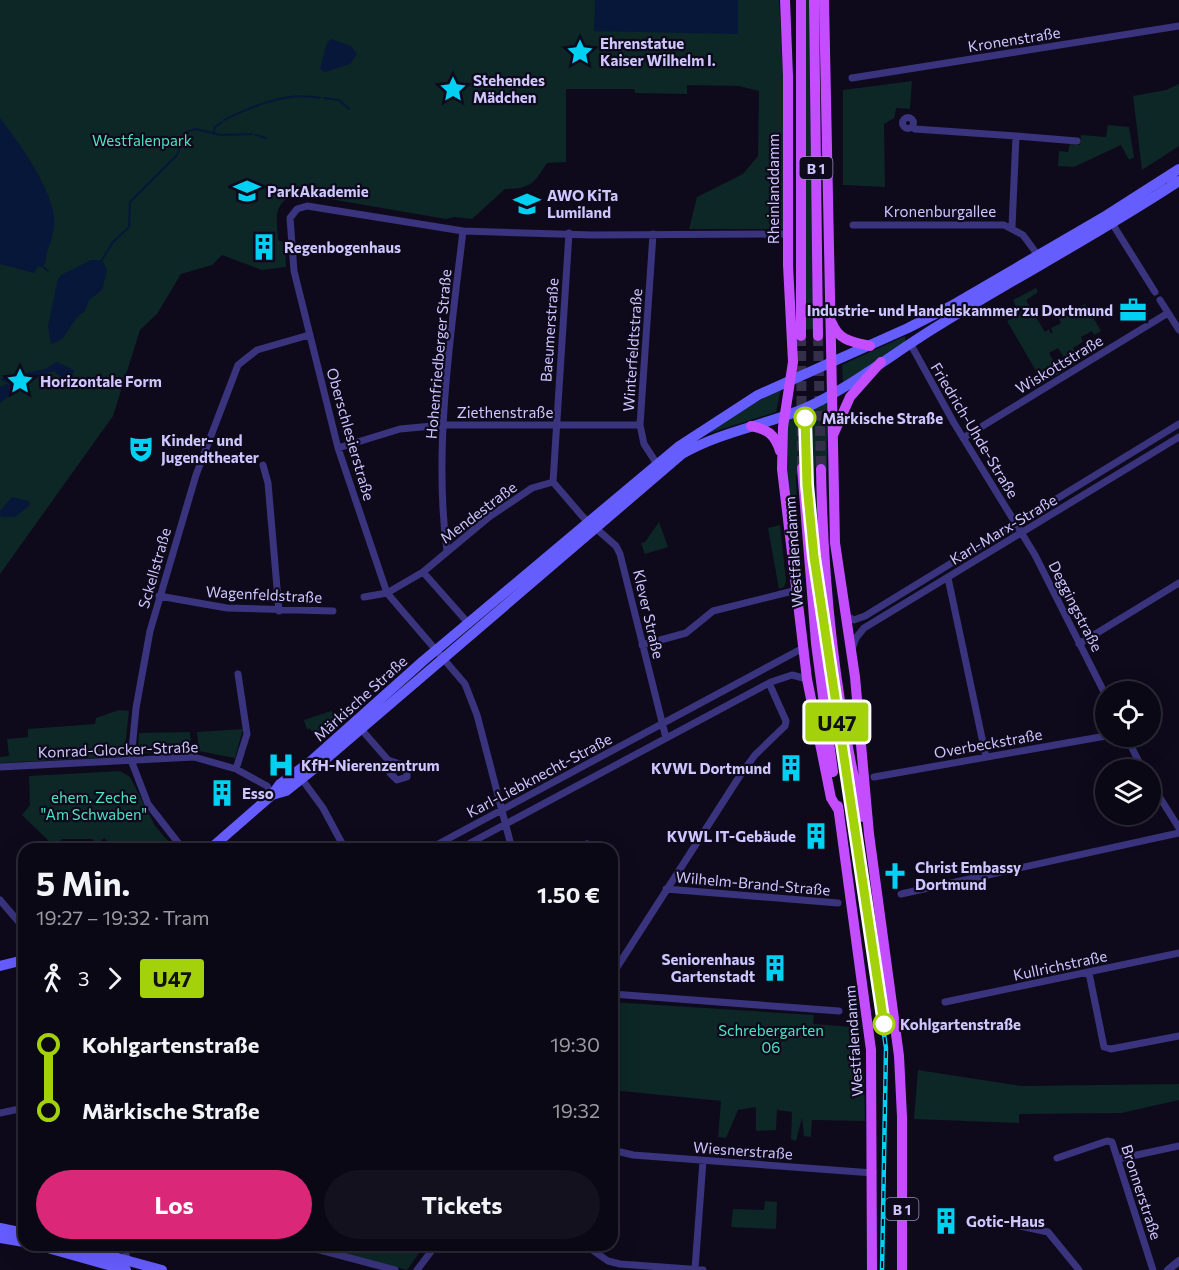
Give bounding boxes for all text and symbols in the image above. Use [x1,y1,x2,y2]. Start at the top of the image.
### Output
street label: Kronenstraße [966,23,1062,55]
place label: Ehrenstatue Kaiser Wilhelm I. [600,34,716,69]
place icon: Ehrenstatue Kaiser Wilhelm I. [565,37,595,67]
place label: Stehendes Mädchen [473,71,545,106]
place icon: Stehendes Mädchen [438,74,468,104]
park label: Westfalenpark [92,131,192,149]
street label: Rheinlanddamm [764,134,782,244]
road number: B 1 [800,157,832,179]
school or university icon: ParkAkademie [232,176,262,206]
place label: ParkAkademie [267,182,369,200]
place label: AWO KiTa Lumiland [547,186,618,221]
school or university icon: AWO KiTa Lumiland [512,189,542,219]
street label: Kronenburgallee [884,202,996,220]
building icon: Regenbogenhaus [249,232,279,262]
place label: Regenbogenhaus [284,238,401,256]
street label: Hohenfriedberger Straße [422,268,454,440]
street label: Baeumerstraße [536,277,562,383]
street label: Winterfeldtstraße [619,288,645,412]
office icon: Industrie- und Handelskammer zu Dortmund [1118,295,1148,325]
place label: Industrie- und Handelskammer zu Dortmund [807,301,1113,319]
street label: Wiskottstraße [1012,331,1106,397]
street label: Friedrich-Uhde-Straße [927,359,1023,501]
place icon: Horizontale Form [5,366,35,396]
street label: Oberschlesierstraße [323,366,379,503]
place label: Horizontale Form [40,372,162,390]
street label: Ziethenstraße [457,403,553,421]
marker: Märkische Straße [794,407,816,429]
place label: Märkische Straße [822,409,943,427]
place label: Kinder- und Jugendtheater [161,431,259,466]
theatre icon: Kinder- und Jugendtheater [126,434,156,464]
street label: Mendestraße [436,477,520,547]
street label: Karl-Marx-Straße [946,490,1060,568]
street label: Westfalendamm [780,496,806,608]
street label: Sckellstraße [134,525,174,610]
street label: Deggingstraße [1045,558,1107,654]
street label: Klever Straße [630,567,668,661]
street label: Wagenfeldstraße [205,582,323,606]
street label: Märkische Straße [310,651,410,745]
map controls [1095,681,1161,825]
button: locate [1095,681,1161,747]
line badge: U47 [802,702,872,742]
text: U47 [817,710,857,735]
street label: Overbeckstraße [932,725,1044,761]
street label: Karl-Liebknecht-Straße [463,729,615,821]
street label: Konrad-Glocker-Straße [37,737,199,761]
hospital icon: KfH-Nierenzentrum [266,750,296,780]
building icon: KVWL Dortmund [776,753,806,783]
place label: KfH-Nierenzentrum [301,756,440,774]
place label: KVWL Dortmund [651,759,771,777]
button: layers [1095,759,1161,825]
building icon: Esso [207,778,237,808]
place label: Esso [242,784,274,802]
park label: ehem. Zeche "Am Schwaben" [41,788,147,823]
building icon: KVWL IT-Gebäude [801,821,831,851]
place label: KVWL IT-Gebäude [667,827,796,845]
place label: Christ Embassy Dortmund [915,858,1022,893]
church icon: Christ Embassy Dortmund [880,861,910,891]
text: 5 Min. [36,862,130,903]
street label: Wilhelm-Brand-Straße [675,867,831,899]
text: 1.50 € [537,881,600,908]
text: 19:27 – 19:32 · Tram [36,905,210,929]
street label: Kullrichstraße [1011,946,1109,984]
place label: Seniorenhaus Gartenstadt [662,950,755,985]
building icon: Seniorenhaus Gartenstadt [760,953,790,983]
icon: walk [36,962,69,995]
icon: forward [98,962,131,995]
text: 3 [78,966,89,990]
text: U47 [152,966,192,991]
street label: Westfalendamm [840,985,866,1097]
marker: Kohlgartenstraße [873,1013,895,1035]
place label: Kohlgartenstraße [900,1015,1021,1033]
park label: Schrebergarten 06 [718,1021,824,1056]
text: Kohlgartenstraße [82,1031,259,1058]
text: 19:30 [550,1032,600,1056]
text: Märkische Straße [82,1097,260,1124]
text: 19:32 [552,1098,600,1122]
street label: Wiesnerstraße [693,1138,793,1162]
street label: Bronnerstraße [1118,1142,1166,1242]
button: Los [36,1170,312,1239]
button: Tickets [324,1170,600,1239]
road number: B 1 [886,1198,918,1220]
building icon: Gotic-Haus [931,1206,961,1236]
place label: Gotic-Haus [966,1212,1045,1230]

